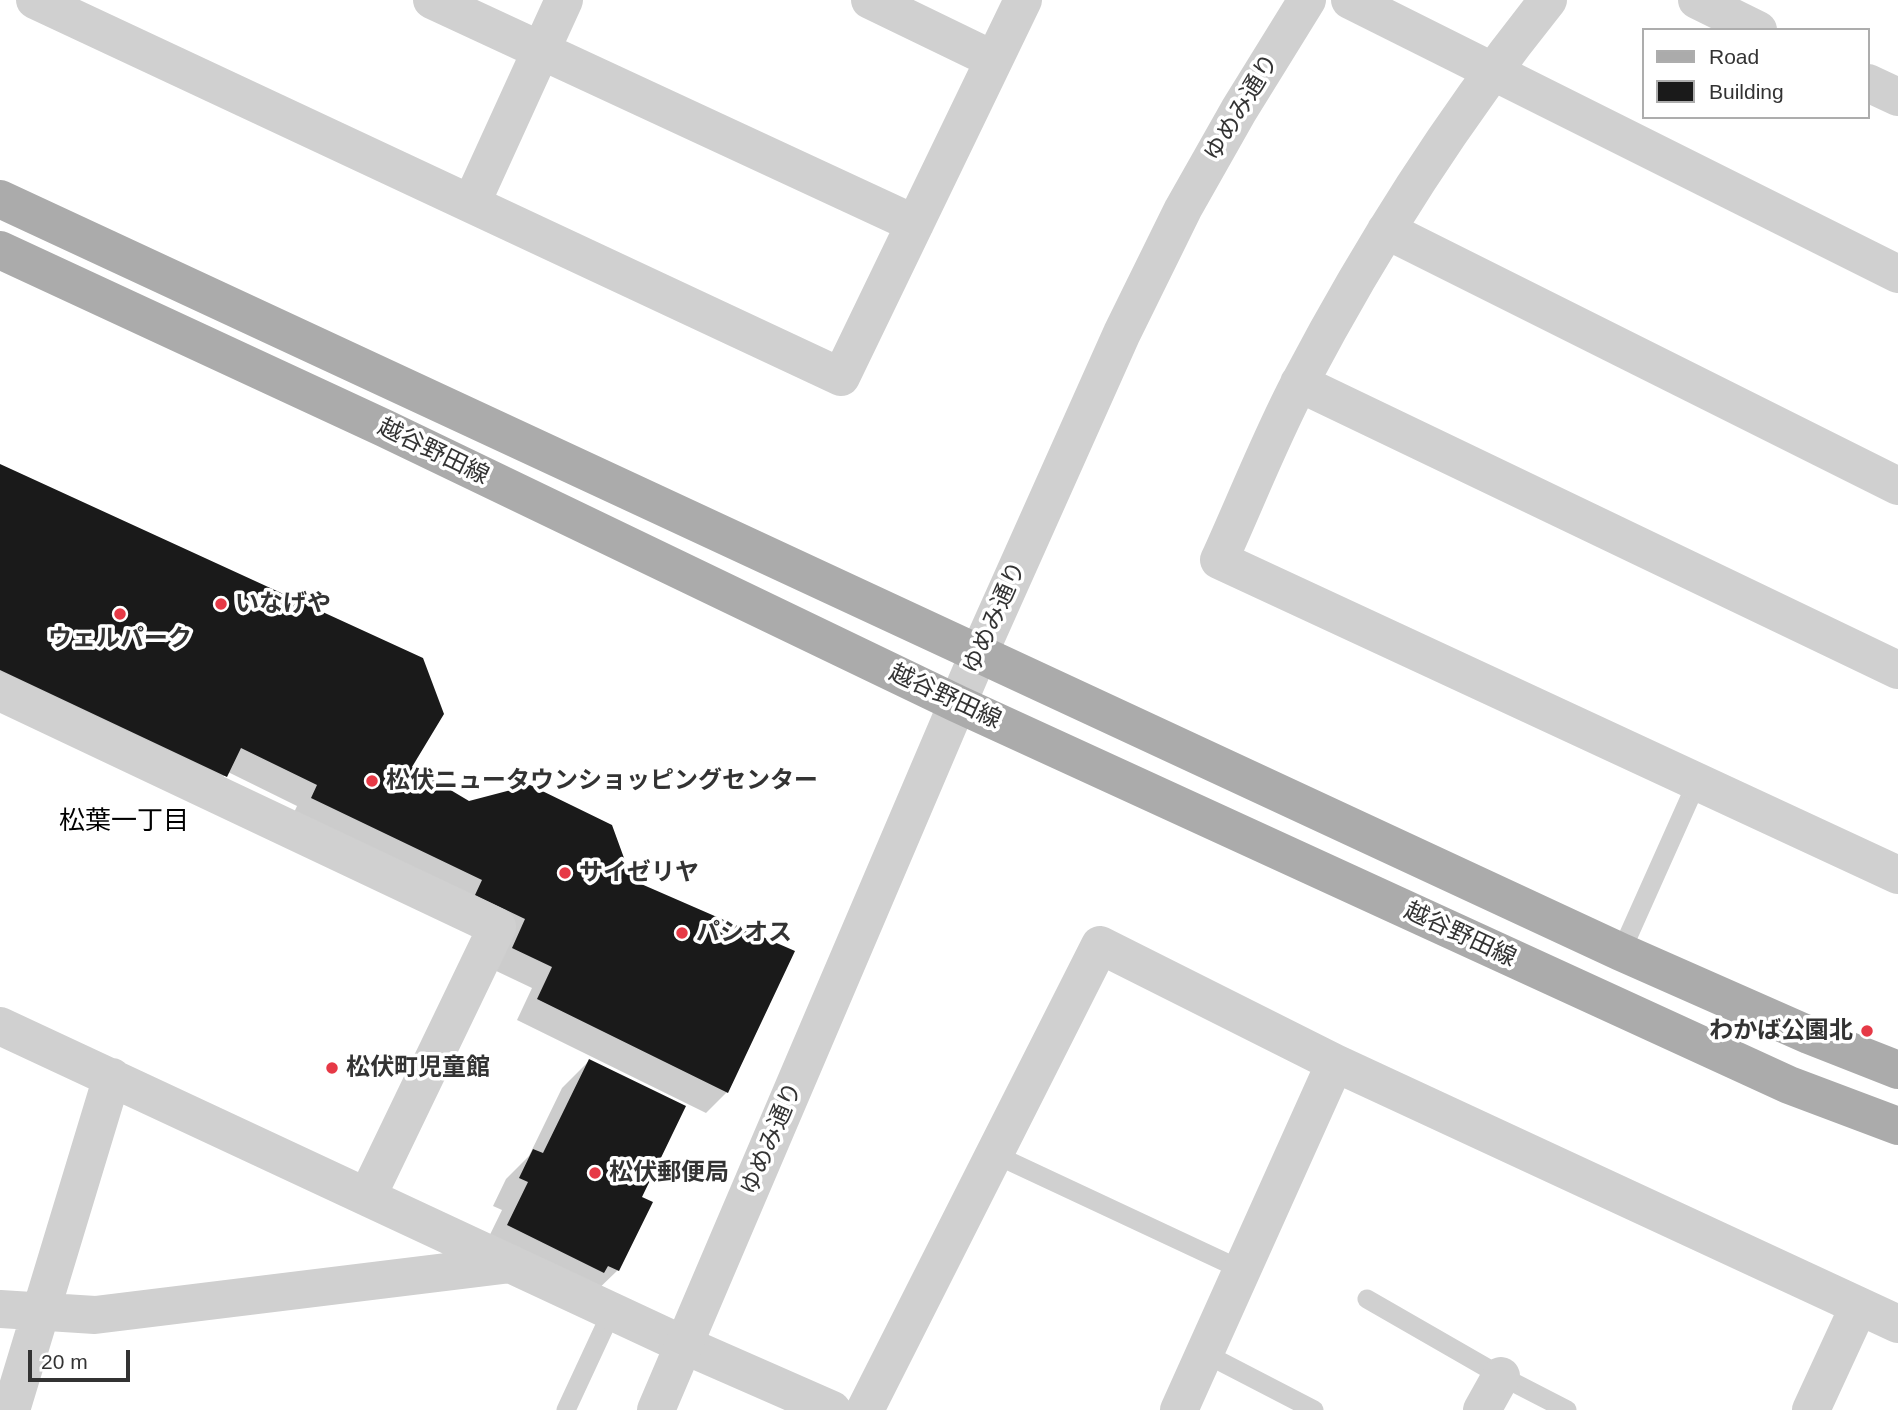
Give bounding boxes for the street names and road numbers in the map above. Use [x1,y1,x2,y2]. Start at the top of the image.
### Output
street label: ゆめみ通り [1199,49,1285,167]
street label: 越谷野田線 [373,413,493,491]
street label: ゆめみ通り [957,557,1033,679]
street label: 越谷野田線 [885,659,1005,735]
street label: 越谷野田線 [1400,897,1520,973]
street label: ゆめみ通り [735,1078,809,1200]

